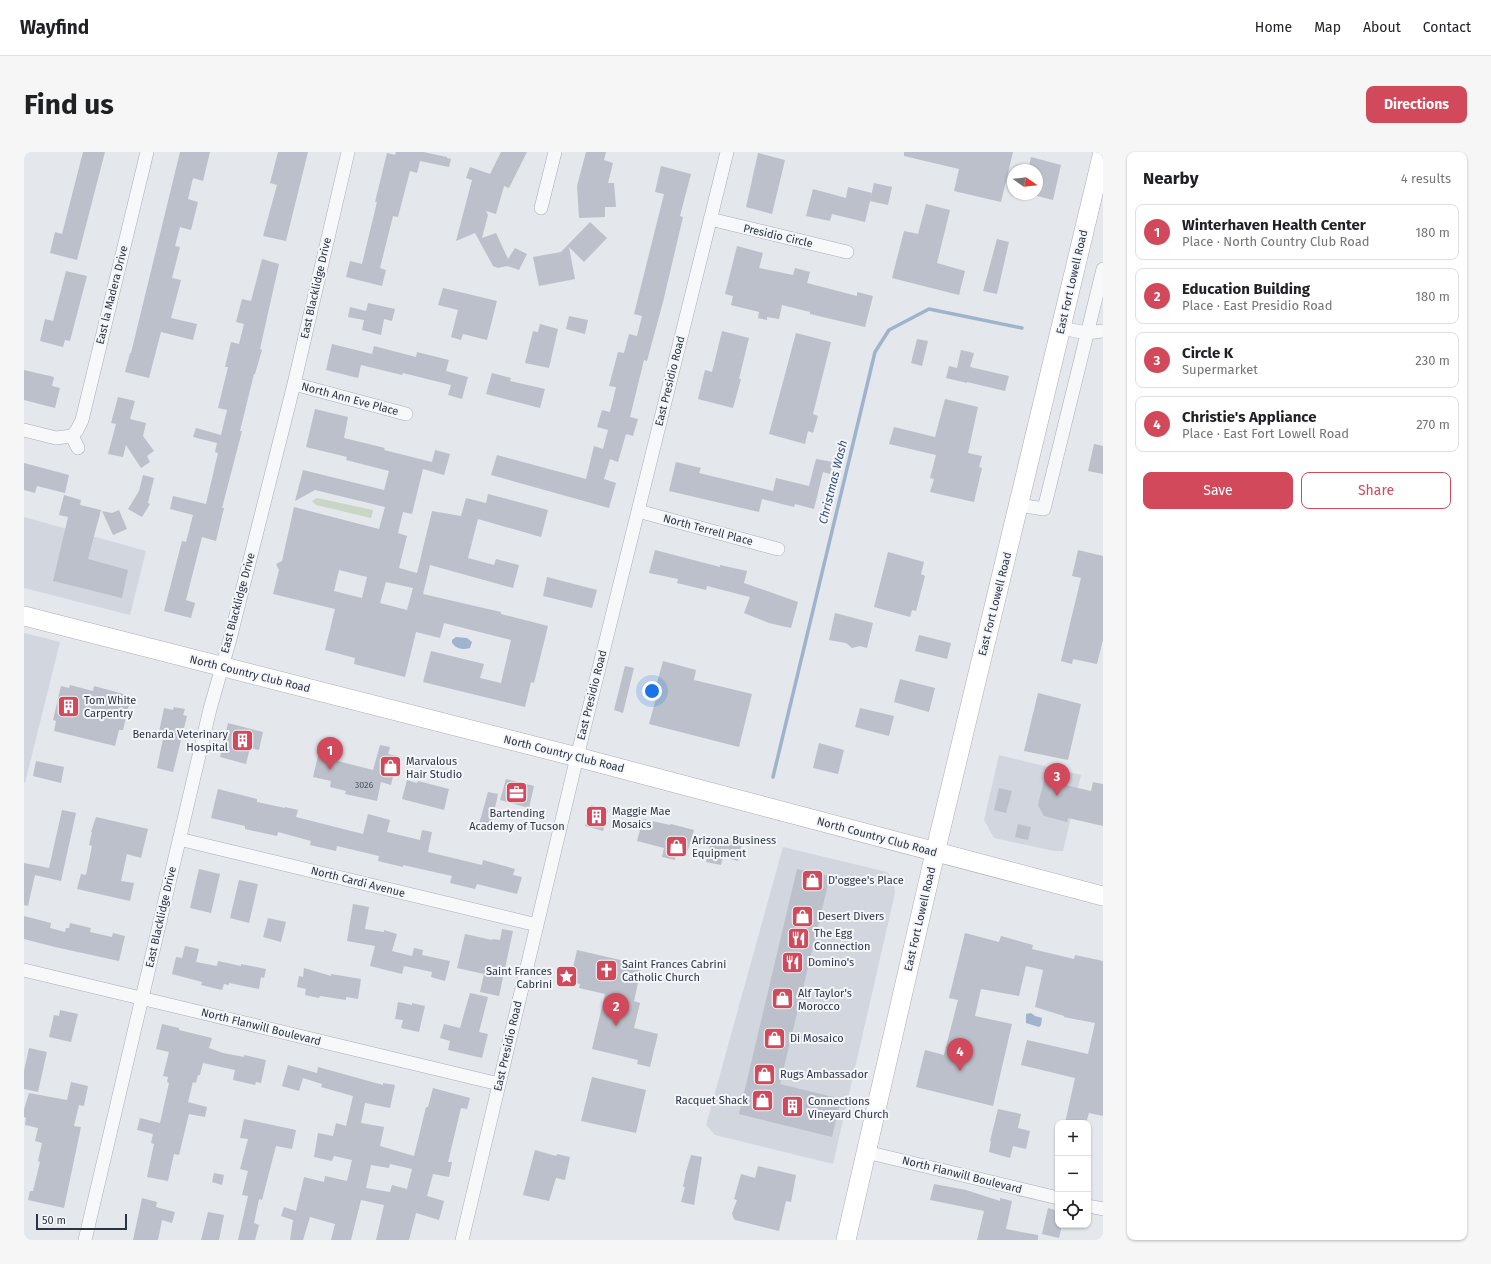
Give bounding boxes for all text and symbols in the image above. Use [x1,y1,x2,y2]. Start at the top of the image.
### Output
text: Wayfind [20,16,89,39]
text: Home [1255,19,1292,36]
text: Map [1314,19,1341,36]
text: About [1363,19,1401,36]
text: Contact [1423,19,1471,36]
button: Directions [1366,86,1467,123]
text: Find us [24,88,114,121]
north arrow [1007,164,1043,200]
text: Nearby [1143,168,1198,189]
text: 4 results [1401,171,1451,186]
text: Winterhaven Health Center [1182,216,1366,234]
street label: Presidio Circle [742,222,814,250]
text: 1 [1154,225,1160,240]
text: 180 m [1415,225,1450,240]
street label: East Fort Lowell Road [1054,229,1090,335]
text: Place · North Country Club Road [1182,234,1370,249]
street label: East Blacklidge Drive [298,236,334,340]
street label: East la Madera Drive [93,244,131,346]
text: Education Building [1182,280,1310,298]
text: 2 [1154,289,1160,304]
text: 180 m [1415,289,1450,304]
text: Place · East Presidio Road [1182,298,1332,313]
street label: East Presidio Road [653,335,687,427]
text: Circle K [1182,344,1233,362]
text: 3 [1154,353,1160,368]
text: 230 m [1415,353,1450,368]
text: Supermarket [1182,362,1258,377]
street label: North Ann Eve Place [300,380,400,418]
text: Christie's Appliance [1182,408,1316,426]
text: 4 [1153,417,1161,432]
text: 270 m [1416,417,1450,432]
text: Place · East Fort Lowell Road [1182,426,1349,441]
water label: Christmas Wash [816,439,850,525]
button: Save [1143,472,1293,509]
button: Share [1301,472,1451,509]
street label: North Terrell Place [662,512,754,548]
street label: East Blacklidge Drive [218,551,258,655]
street label: East Fort Lowell Road [976,551,1014,657]
street label: East Presidio Road [575,649,609,741]
street label: North Country Club Road [188,653,312,695]
your location [642,681,662,701]
building icon: Tom White Carpentry [55,693,81,719]
place label: Tom White Carpentry [84,694,136,720]
building icon: Benarda Veterinary Hospital [230,727,256,753]
place label: Benarda Veterinary Hospital [132,728,229,754]
street label: North Country Club Road [502,733,626,775]
pin: 1 [317,737,343,770]
shop icon: Marvalous Hair Studio [377,754,403,780]
place label: Marvalous Hair Studio [406,755,462,781]
pin: 3 [1044,763,1070,796]
house number: 3026 [355,780,374,790]
office icon: Bartending Academy of Tucson [504,780,530,806]
building icon: Maggie Mae Mosaics [584,804,610,830]
place label: Maggie Mae Mosaics [612,805,670,831]
place label: Bartending Academy of Tucson [469,807,565,833]
street label: North Country Club Road [816,815,938,859]
shop icon: Arizona Business Equipment [663,833,689,859]
place label: Arizona Business Equipment [692,834,776,860]
street label: North Cardi Avenue [310,864,406,900]
street label: East Blacklidge Drive [143,865,179,969]
street label: East Fort Lowell Road [902,866,938,972]
shop icon: D'oggee's Place [799,867,825,893]
place label: D'oggee's Place [828,874,904,887]
shop icon: Desert Divers [790,903,816,929]
place label: Desert Divers [818,910,884,923]
restaurant icon: The Egg Connection [785,926,811,952]
place label: The Egg Connection [814,927,870,953]
restaurant icon: Domino's [779,949,805,975]
place label: Domino's [808,956,854,969]
church icon: Saint Frances Cabrini Catholic Church [594,957,620,983]
place label: Saint Frances Cabrini Catholic Church [622,958,726,984]
place icon: Saint Frances Cabrini [554,964,580,990]
place label: Saint Frances Cabrini [486,965,552,991]
shop icon: Alf Taylor's Morocco [770,986,796,1012]
place label: Alf Taylor's Morocco [798,987,852,1013]
pin: 2 [603,993,629,1026]
street label: East Presidio Road [491,1000,525,1092]
street label: North Flanwill Boulevard [200,1006,322,1048]
shop icon: Di Mosaico [761,1025,787,1051]
place label: Di Mosaico [790,1032,844,1045]
pin: 4 [947,1038,973,1071]
shop icon: Rugs Ambassador [752,1061,778,1087]
place label: Rugs Ambassador [780,1068,869,1081]
shop icon: Racquet Shack [750,1087,776,1113]
place label: Racquet Shack [675,1094,748,1107]
building icon: Connections Vineyard Church [780,1094,806,1120]
place label: Connections Vineyard Church [808,1095,889,1121]
map controls [1055,1120,1091,1228]
button: + [1055,1120,1091,1156]
street label: North Flanwill Boulevard [901,1154,1023,1196]
button: − [1055,1156,1091,1192]
button: locate [1055,1192,1091,1228]
scale bar [36,1212,127,1231]
text: 50 m [42,1214,66,1227]

